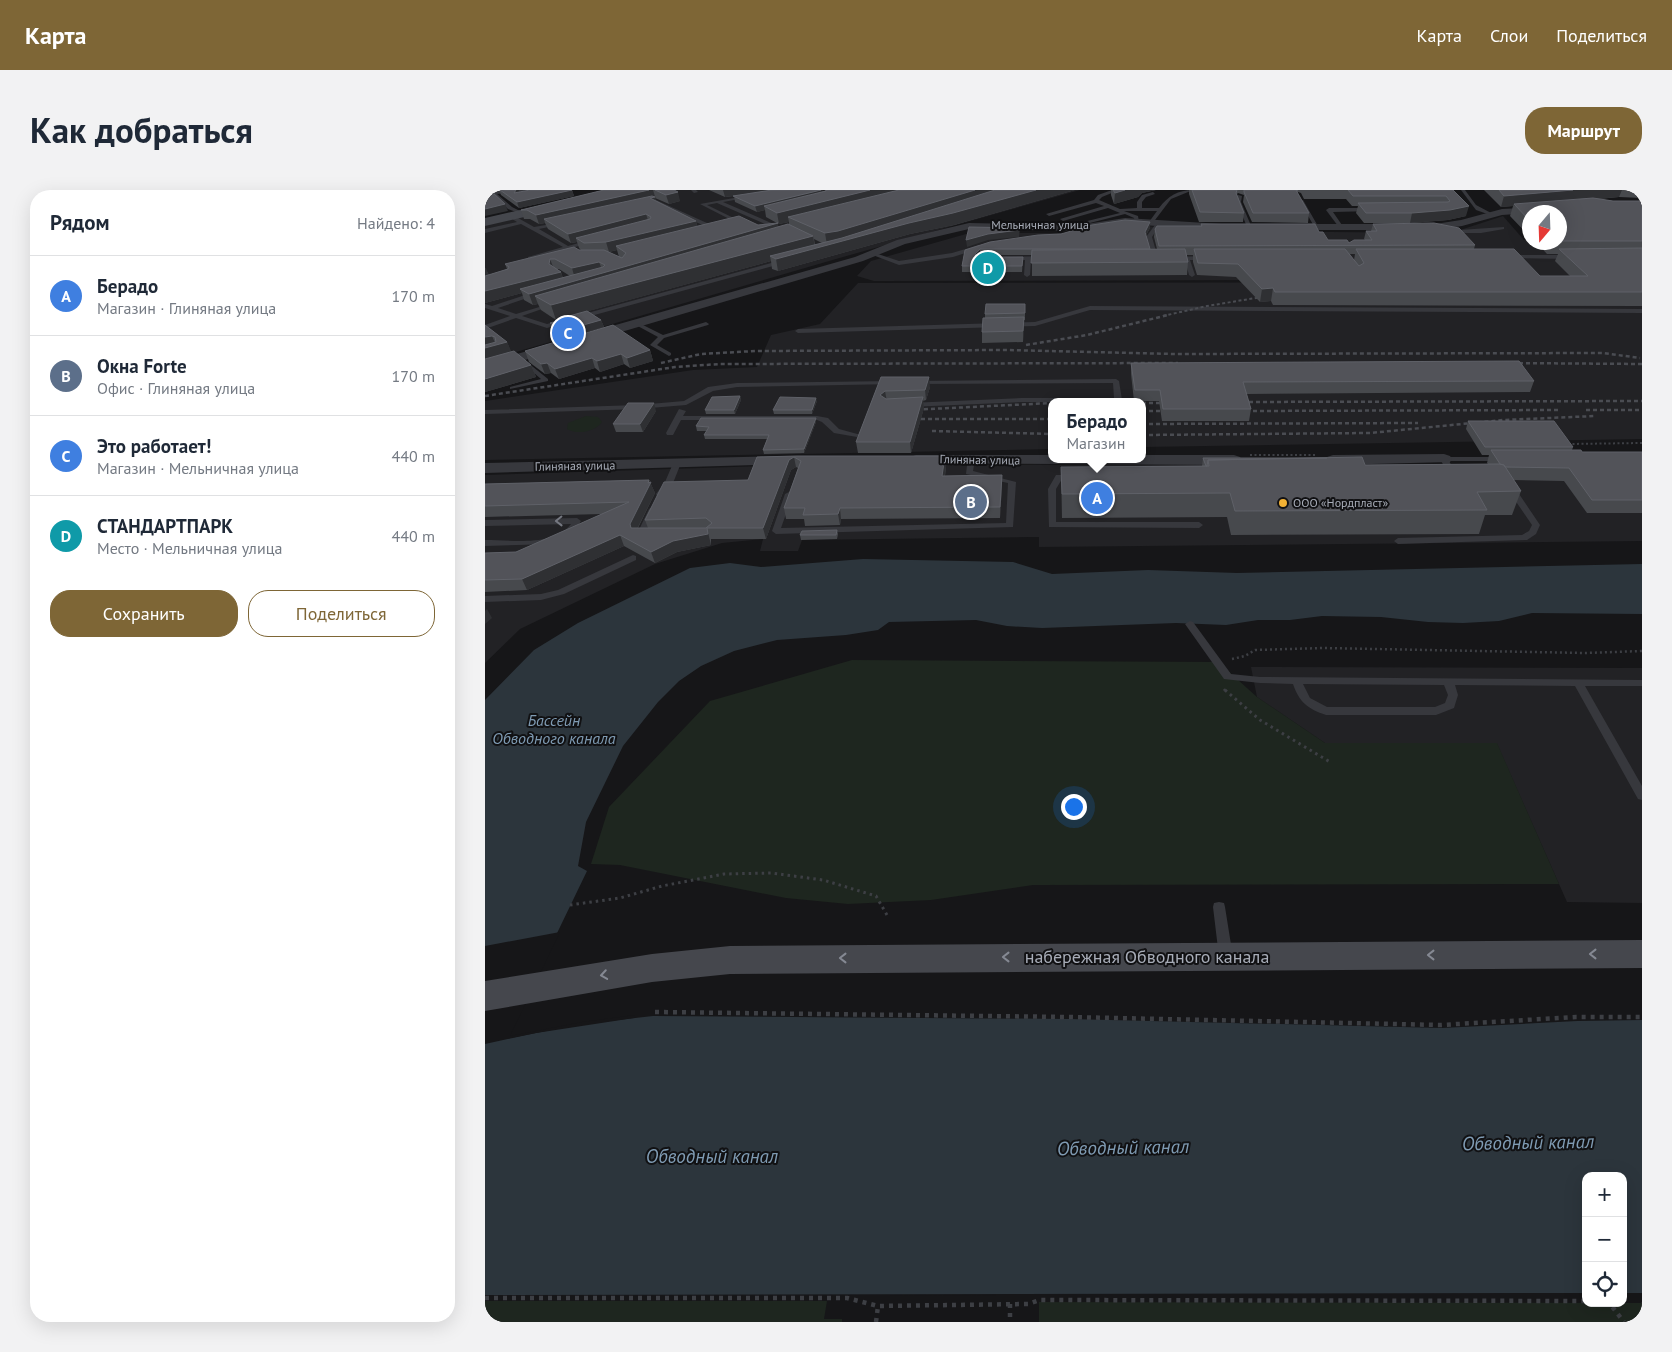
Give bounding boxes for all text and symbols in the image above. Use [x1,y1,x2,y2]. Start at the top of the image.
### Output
text: Карта [25,20,87,51]
text: Карта [1417,24,1462,47]
text: Слои [1490,24,1528,47]
text: Поделиться [1556,24,1647,47]
text: Как добраться [30,107,253,153]
button: Маршрут [1525,107,1642,154]
north arrow [1522,205,1567,250]
text: Рядом [50,209,109,236]
text: Найдено: 4 [357,213,435,233]
street label: Мельничная улица [991,217,1089,232]
pin: D [972,249,1004,287]
text: Берадо [97,274,158,298]
text: A [61,286,71,306]
text: 170 m [392,286,435,306]
text: Магазин · Глиняная улица [97,298,276,318]
pin: C [552,314,584,352]
text: Окна Forte [97,354,187,378]
text: B [61,366,71,386]
text: 170 m [392,366,435,386]
text: Офис · Глиняная улица [97,378,255,398]
popup [1048,398,1146,463]
text: Берадо [1066,409,1128,433]
text: Магазин [1066,433,1125,453]
text: Это работает! [97,434,211,458]
text: C [62,446,70,466]
text: 440 m [392,446,435,466]
street label: Глиняная улица [940,451,1021,468]
street label: Глиняная улица [535,457,616,474]
text: Магазин · Мельничная улица [97,458,299,478]
pin: A [1081,479,1113,517]
pin: B [955,483,987,521]
place label: ООО «Нордпласт» [1293,495,1388,510]
marker: ООО «Нордпласт» [1277,497,1289,509]
text: СТАНДАРТПАРК [97,514,233,538]
one-way arrow [555,516,562,526]
text: D [61,526,71,546]
text: 440 m [392,526,435,546]
text: Место · Мельничная улица [97,538,282,558]
button: Сохранить [50,590,238,637]
button: Поделиться [248,590,435,637]
water label: Бассейн Обводного канала [492,710,616,748]
your location [1061,794,1087,820]
street label: набережная Обводного канала [1025,945,1269,968]
one-way arrow [1589,949,1597,960]
one-way arrow [1427,950,1434,960]
one-way arrow [1002,952,1010,962]
one-way arrow [839,953,847,963]
one-way arrow [600,969,608,980]
water label: Обводный канал [1462,1129,1595,1155]
water label: Обводный канал [1057,1134,1190,1160]
water label: Обводный канал [646,1144,779,1168]
map controls [1582,1172,1627,1307]
button: + [1582,1172,1627,1217]
button: − [1582,1217,1627,1262]
button: locate [1582,1262,1627,1307]

